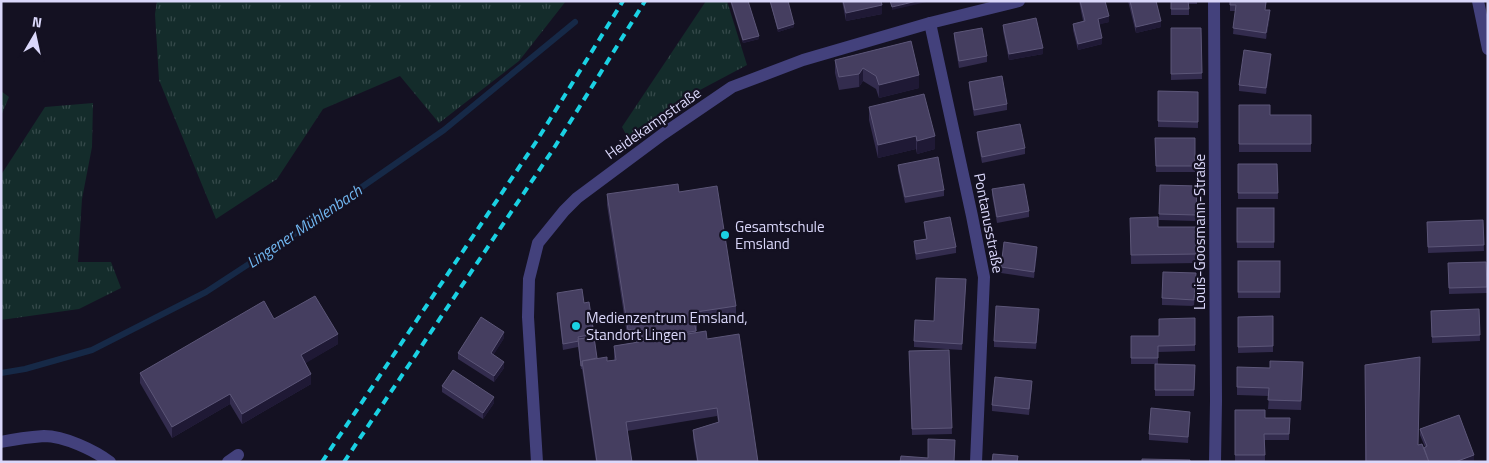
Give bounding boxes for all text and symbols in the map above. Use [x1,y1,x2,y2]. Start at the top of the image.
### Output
north arrow [10,10,60,60]
text: N [31,11,44,33]
street label: Heidekampstraße [600,81,706,165]
street label: Louis-Goosmann-Straße [1188,154,1211,310]
street label: Pontanusstraße [968,171,1010,275]
water label: Lingener Mühlenbach [241,178,367,274]
place label: Gesamtschule Emsland [735,215,825,255]
marker: Gesamtschule Emsland [719,229,731,241]
place label: Medienzentrum Emsland, Standort Lingen [586,306,748,346]
marker: Medienzentrum Emsland, Standort Lingen [570,320,582,332]

